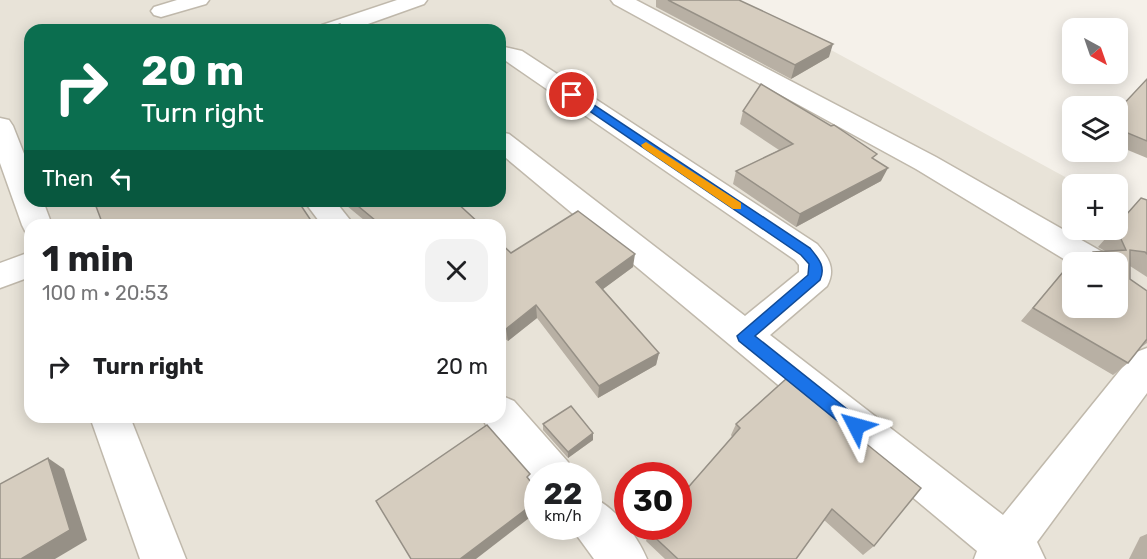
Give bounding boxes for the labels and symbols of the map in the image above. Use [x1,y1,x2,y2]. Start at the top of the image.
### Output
north arrow [1062,18,1128,84]
pin [546,69,597,120]
position arrow [824,394,888,458]
speed limit sign: 30 [614,462,692,540]

